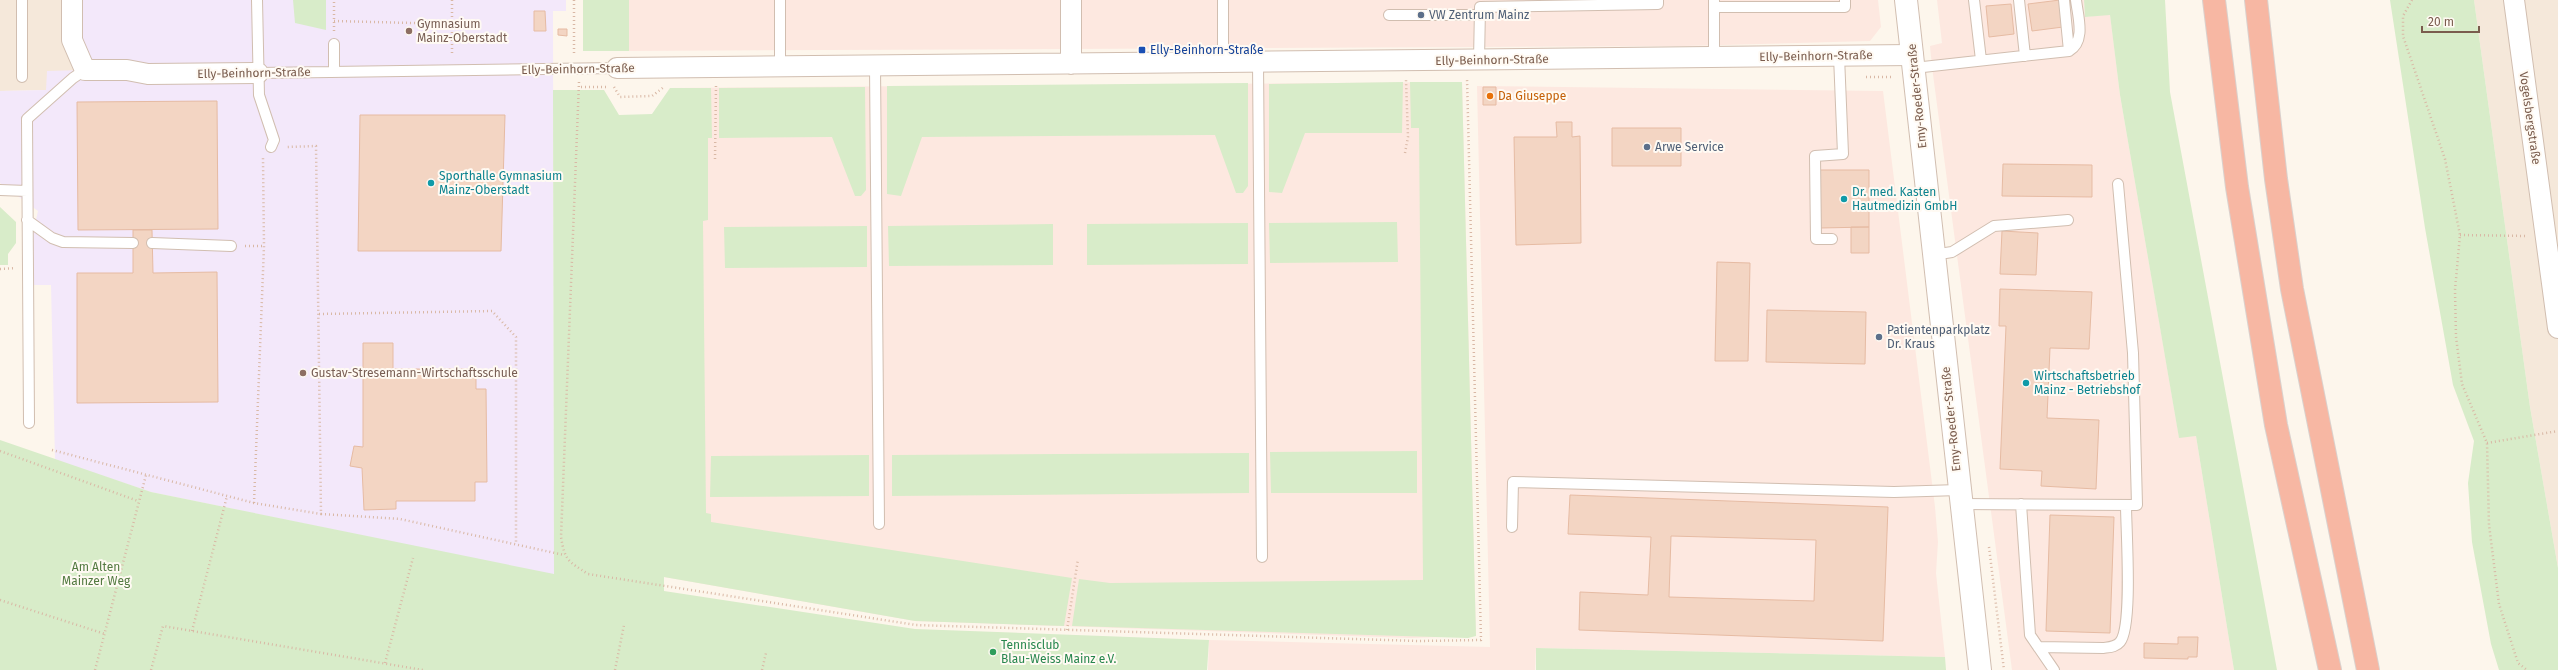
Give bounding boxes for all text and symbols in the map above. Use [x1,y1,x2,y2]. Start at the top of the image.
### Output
place label: VW Zentrum Mainz [1429,8,1529,22]
scale bar [2422,8,2479,34]
marker: VW Zentrum Mainz [1416,10,1426,20]
text: 20 m [2428,15,2454,29]
place label: Gymnasium Mainz-Oberstadt [417,17,508,45]
marker: Gymnasium Mainz-Oberstadt [404,26,414,36]
place label: Elly-Beinhorn-Straße [1150,43,1263,57]
street label: Emy-Roeder-Straße [1905,43,1929,149]
marker: Elly-Beinhorn-Straße [1137,45,1147,55]
street label: Elly-Beinhorn-Straße [1759,48,1873,64]
street label: Elly-Beinhorn-Straße [1435,52,1549,68]
street label: Elly-Beinhorn-Straße [521,61,635,77]
street label: Elly-Beinhorn-Straße [197,65,311,81]
street label: Vogelsbergstraße [2517,71,2543,165]
place label: Da Giuseppe [1498,89,1566,103]
marker: Da Giuseppe [1485,91,1495,101]
place label: Arwe Service [1655,140,1724,154]
marker: Arwe Service [1642,142,1652,152]
place label: Sporthalle Gymnasium Mainz-Oberstadt [439,169,562,197]
marker: Sporthalle Gymnasium Mainz-Oberstadt [426,178,436,188]
place label: Dr. med. Kasten Hautmedizin GmbH [1852,185,1957,213]
marker: Dr. med. Kasten Hautmedizin GmbH [1839,194,1849,204]
place label: Patientenparkplatz Dr. Kraus [1887,323,1990,351]
marker: Patientenparkplatz Dr. Kraus [1874,332,1884,342]
place label: Gustav-Stresemann-Wirtschaftsschule [311,366,518,380]
street label: Emy-Roeder-Straße [1939,366,1963,472]
marker: Gustav-Stresemann-Wirtschaftsschule [298,368,308,378]
place label: Wirtschaftsbetrieb Mainz - Betriebshof [2034,369,2141,397]
marker: Wirtschaftsbetrieb Mainz - Betriebshof [2021,378,2031,388]
park label: Am Alten Mainzer Weg [62,560,131,588]
place label: Tennisclub Blau-Weiss Mainz e.V. [1001,638,1117,666]
marker: Tennisclub Blau-Weiss Mainz e.V. [988,647,998,657]

